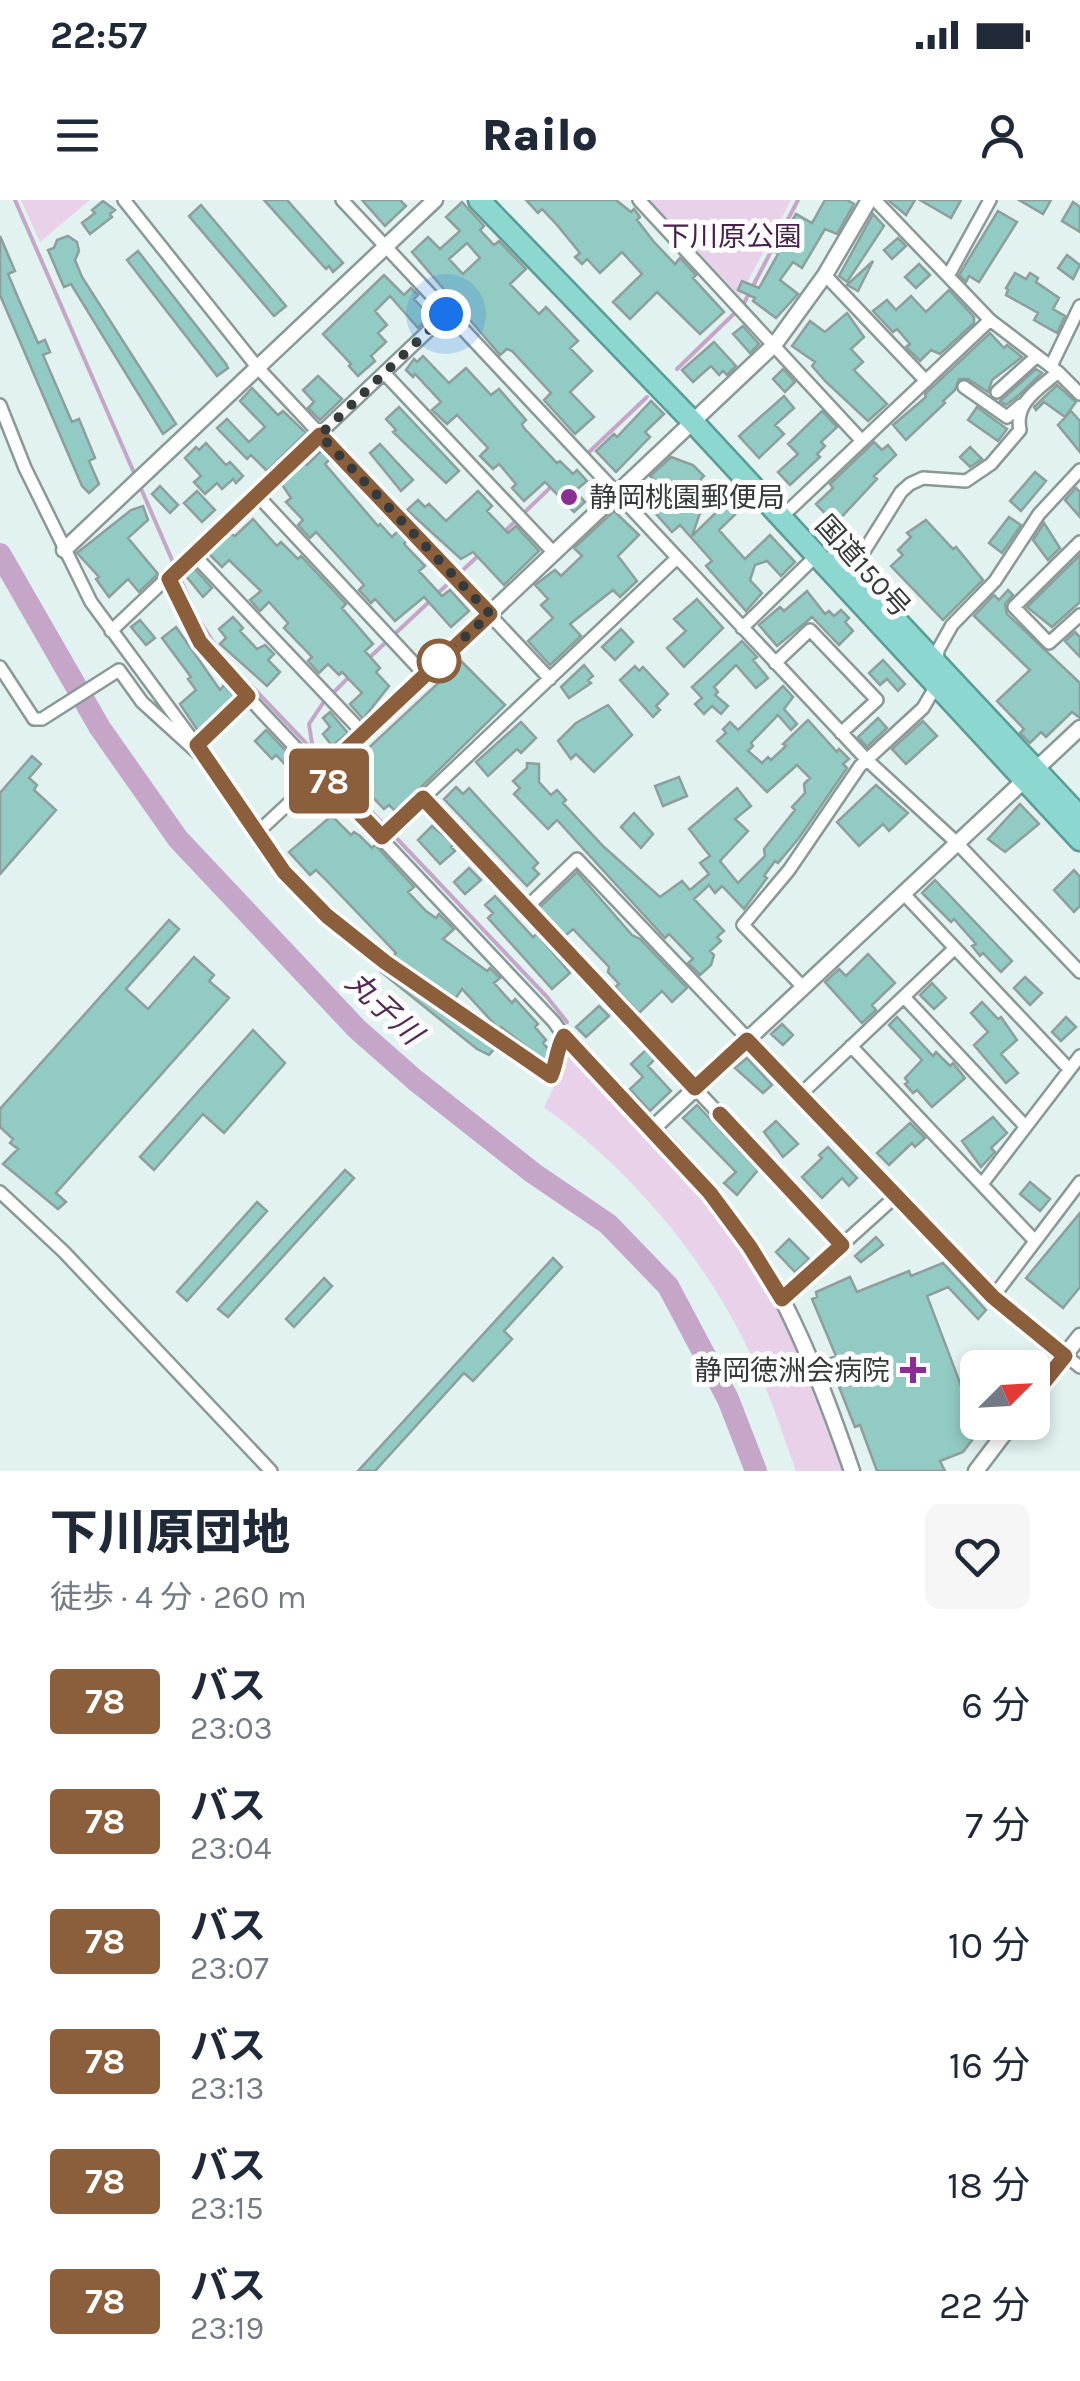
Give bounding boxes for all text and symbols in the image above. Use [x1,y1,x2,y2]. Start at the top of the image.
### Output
text: 22:57 [50,13,147,58]
icon: menu [50,108,105,163]
icon: person [975,108,1030,163]
text: Railo [482,109,598,161]
park label: 下川原公園 [662,220,802,253]
your location [421,289,471,339]
place label: 静岡桃園郵便局 [589,481,785,514]
marker: 静岡桃園郵便局 [558,486,580,508]
street label: 国道150号 [809,508,917,624]
unlabelled marker [418,640,460,682]
line badge: 78 [284,748,374,814]
text: 78 [309,761,349,802]
water label: 丸子川 [339,964,431,1054]
north arrow [960,1350,1050,1440]
map controls [960,1350,1050,1440]
place label: 静岡徳洲会病院 [694,1354,890,1387]
marker: 静岡徳洲会病院 [900,1357,926,1383]
button: heart [925,1504,1030,1609]
text: 下川原団地 [50,1505,290,1561]
text: 徒歩 · 4 分 · 260 m [50,1579,307,1616]
text: バス [190,1664,266,1709]
text: 78 [85,1681,125,1722]
text: 6 分 [961,1683,1030,1728]
text: 23:03 [190,1710,273,1747]
text: バス [190,1784,266,1829]
text: 78 [85,1801,125,1842]
text: 7 分 [965,1803,1030,1848]
text: 23:04 [190,1830,272,1867]
text: バス [190,1904,266,1949]
text: 78 [85,1921,125,1962]
text: 10 分 [948,1923,1030,1968]
text: 23:07 [190,1950,269,1987]
text: バス [190,2024,266,2069]
text: 78 [85,2041,125,2082]
text: 16 分 [949,2043,1030,2088]
text: 23:13 [190,2070,264,2107]
text: バス [190,2144,266,2189]
text: 78 [85,2161,125,2202]
text: 18 分 [947,2163,1030,2208]
text: 23:15 [190,2190,263,2227]
text: バス [190,2264,266,2309]
text: 78 [85,2281,125,2322]
text: 22 分 [939,2283,1030,2328]
text: 23:19 [190,2310,264,2347]

